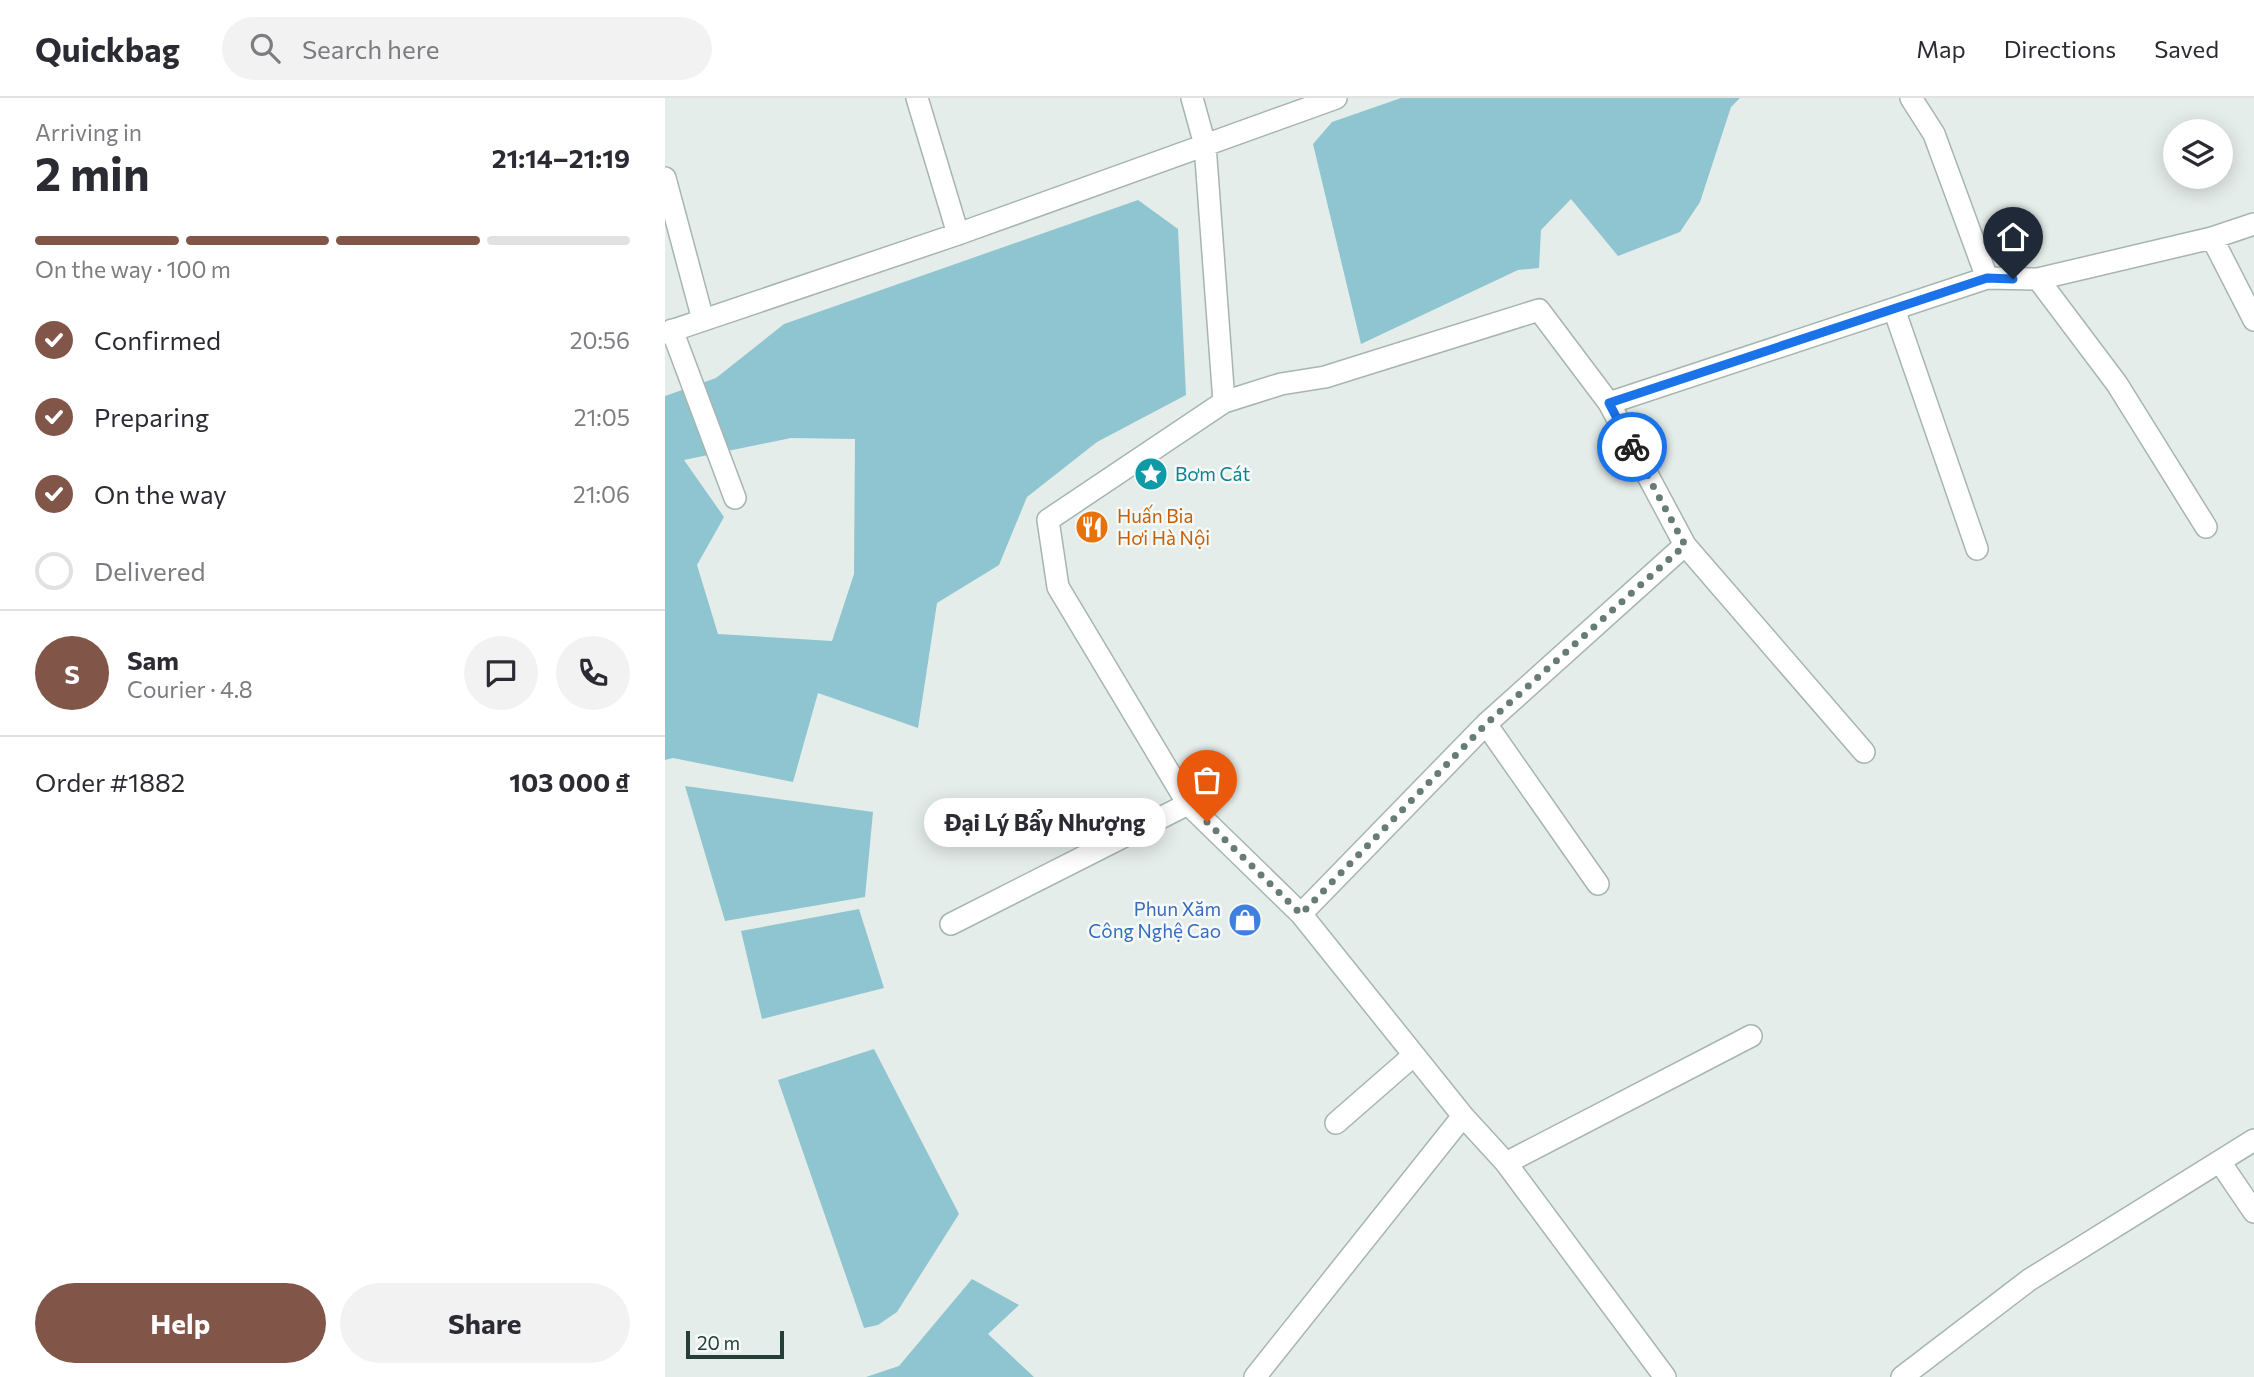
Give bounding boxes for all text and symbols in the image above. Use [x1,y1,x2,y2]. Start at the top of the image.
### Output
search box [222,17,712,80]
text: Quickbag [35,28,180,69]
icon: search [246,29,284,67]
text: Search here [302,33,439,64]
text: Map [1916,34,1966,63]
text: Directions [2004,34,2116,63]
text: Saved [2154,34,2219,63]
text: Arriving in [35,118,142,146]
map controls [2163,119,2233,189]
button: layers [2163,119,2233,189]
text: 21:14–21:19 [492,142,630,173]
text: 2 min [35,144,150,200]
pin [1983,207,2043,279]
icon: home [1994,218,2032,256]
text: On the way · 100 m [35,255,231,283]
icon: check [35,321,73,359]
text: Confirmed [94,324,221,355]
text: 20:56 [570,326,630,354]
icon: check [35,398,73,436]
text: Preparing [94,401,209,432]
text: 21:05 [574,403,630,431]
courier [1597,412,1667,482]
icon: bike [1613,428,1651,466]
place icon: Bơm Cát [1132,455,1170,493]
place label: Bơm Cát [1175,462,1250,485]
icon: check [35,475,73,513]
text: On the way [94,478,227,509]
text: 21:06 [573,480,630,508]
place label: Huấn Bia Hơi Hà Nội [1117,504,1210,549]
restaurant icon: Huấn Bia Hơi Hà Nội [1073,508,1111,546]
text: Delivered [94,555,205,586]
button: chat [464,636,538,710]
button: phone [556,636,630,710]
text: Sam [127,644,179,675]
text: S [64,658,80,689]
text: Courier · 4.8 [127,675,253,703]
pin [1177,750,1237,822]
icon: bag [1188,761,1226,799]
text: Order #1882 [35,766,185,797]
text: 103 000 ₫ [509,766,630,797]
callout: Đại Lý Bẩy Nhượng [923,798,1165,846]
text: Đại Lý Bẩy Nhượng [945,808,1145,836]
place label: Phun Xăm Công Nghệ Cao [1088,897,1221,942]
shop icon: Phun Xăm Công Nghệ Cao [1226,901,1264,939]
button: Help [35,1283,326,1363]
button: Share [340,1283,630,1363]
scale bar [686,1328,784,1360]
text: 20 m [697,1331,740,1354]

